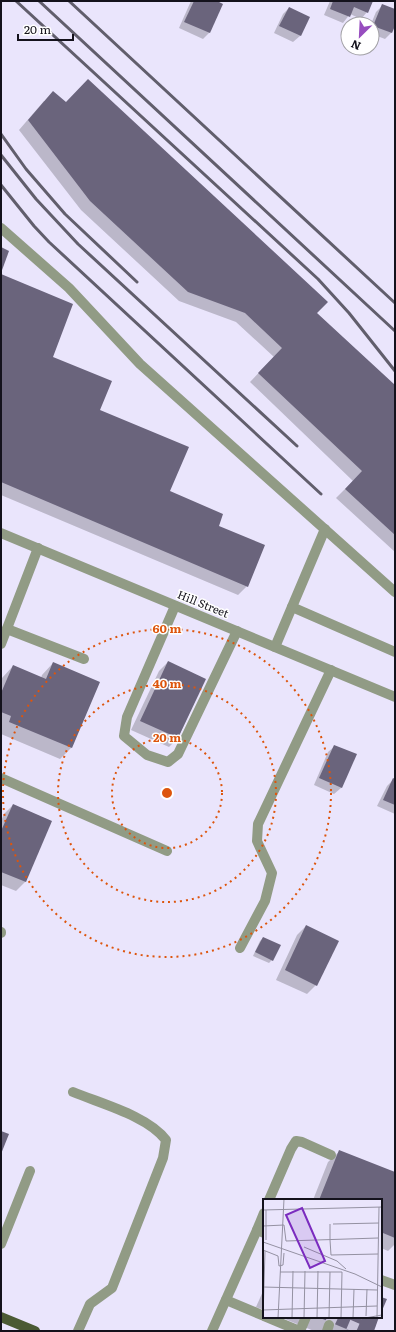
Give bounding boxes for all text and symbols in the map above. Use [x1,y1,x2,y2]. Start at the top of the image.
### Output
scale bar [18,16,73,42]
north arrow [340,16,380,56]
text: 20 m [24,20,51,38]
text: N [348,37,363,55]
street label: Hill Street [175,586,232,621]
text: 60 m [153,619,181,637]
text: 40 m [153,674,182,692]
text: 20 m [153,728,181,746]
centre of rings [160,786,174,800]
inset map [263,1199,382,1318]

